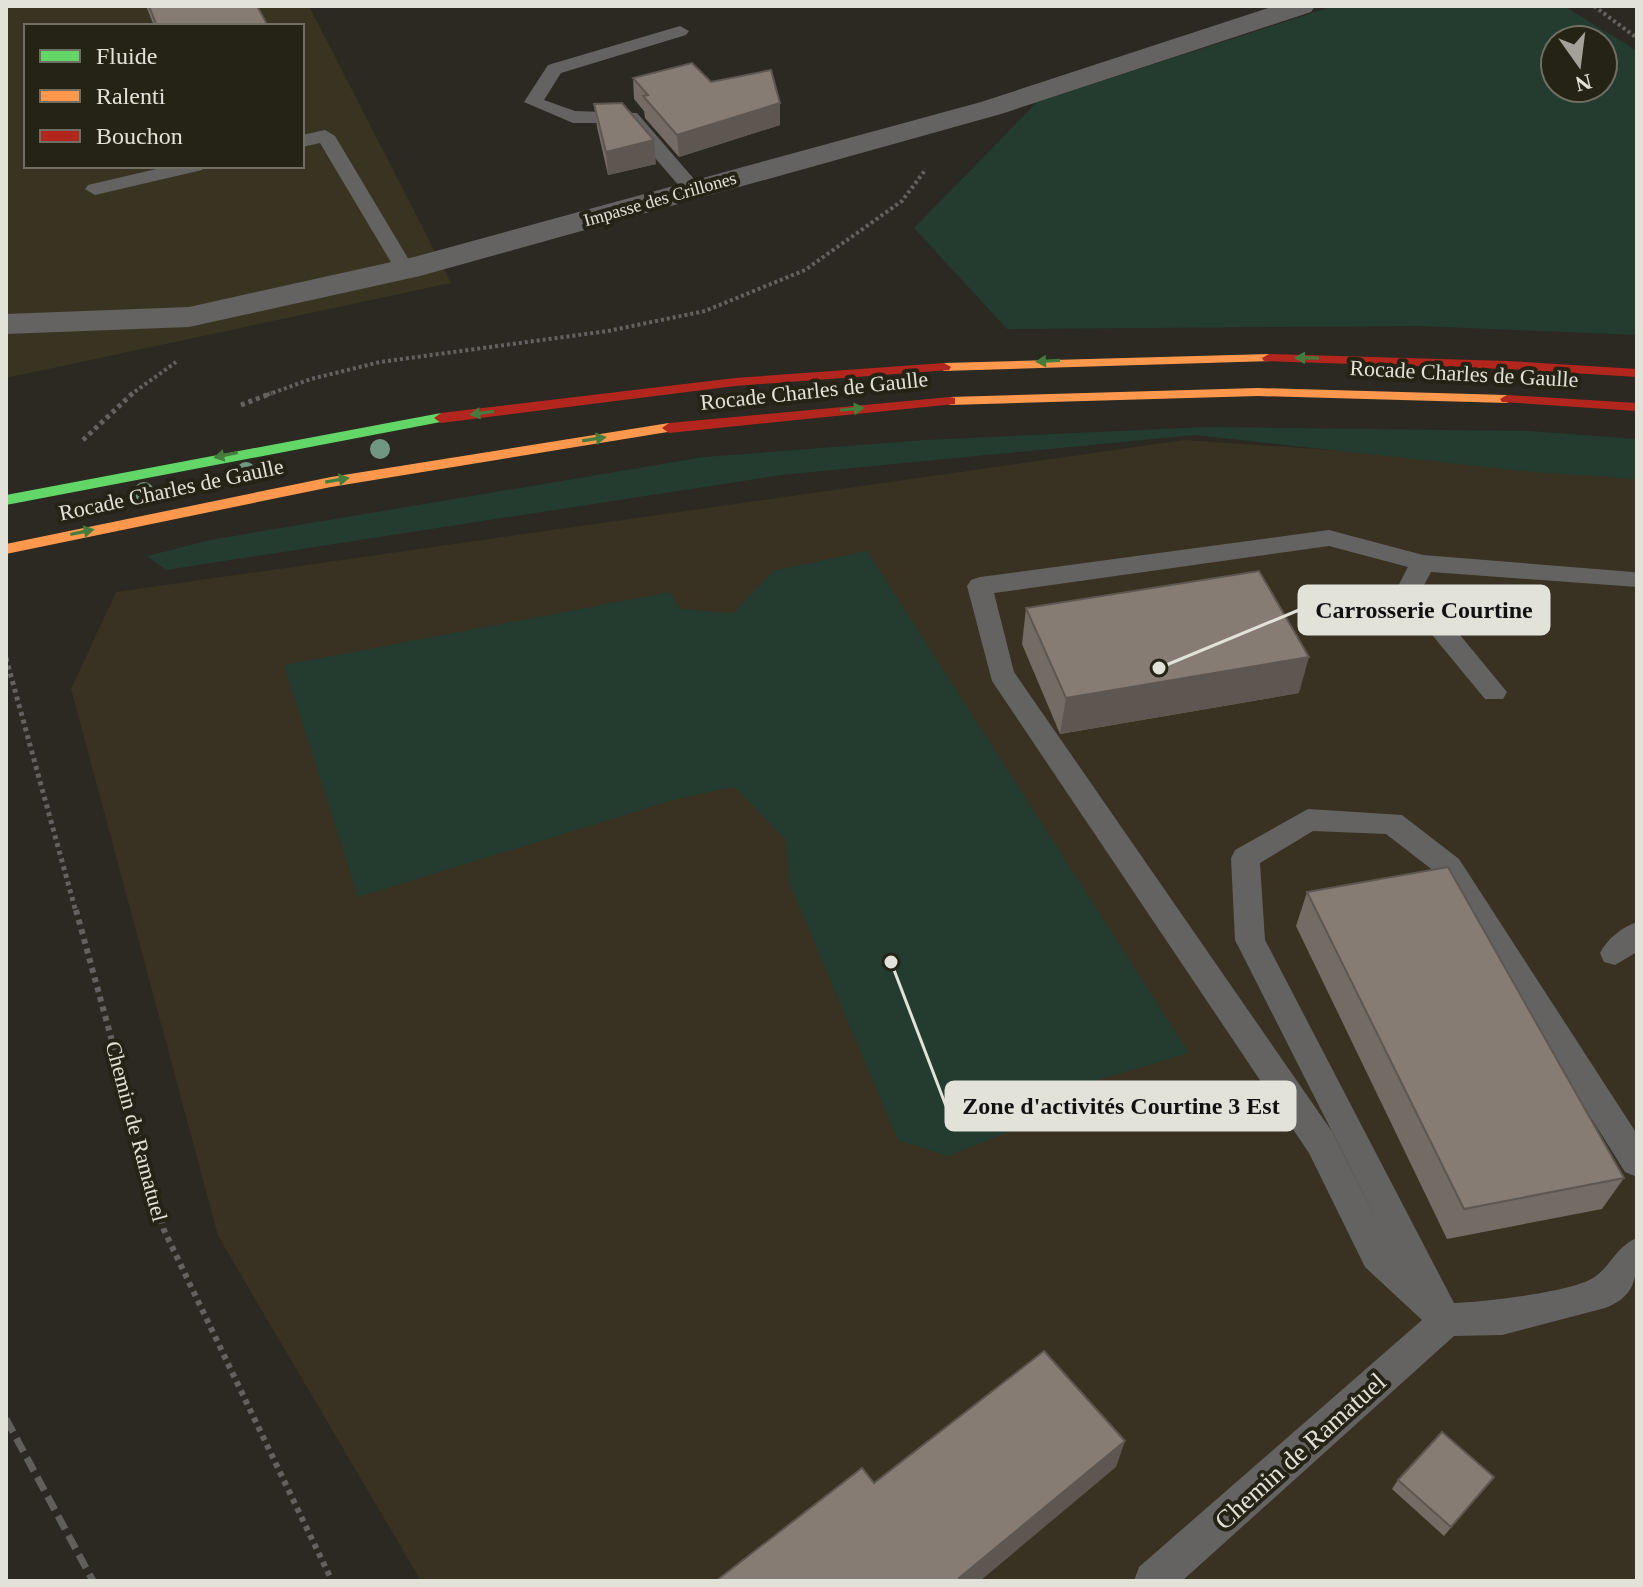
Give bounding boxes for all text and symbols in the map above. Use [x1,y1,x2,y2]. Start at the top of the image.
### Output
legend [24,24,304,168]
north arrow [1539,24,1619,104]
text: Fluide [96,43,157,69]
text: N [1573,69,1594,97]
text: Ralenti [96,83,166,109]
text: Bouchon [96,123,183,149]
street label: Impasse des Crillones [581,168,739,230]
one-way arrow [1294,351,1319,364]
one-way arrow [1035,354,1060,367]
street label: Rocade Charles de Gaulle [1349,355,1579,392]
street label: Rocade Charles de Gaulle [699,366,929,415]
one-way arrow [840,402,865,415]
one-way arrow [469,407,494,420]
one-way arrow [581,432,606,445]
one-way arrow [213,449,238,462]
street label: Rocade Charles de Gaulle [56,453,286,526]
one-way arrow [325,474,350,486]
one-way arrow [70,525,95,538]
callout: Carrosserie Courtine [1299,586,1549,634]
text: Carrosserie Courtine [1315,597,1533,623]
street label: Chemin de Ramatuel [100,1038,173,1224]
callout: Zone d'activités Courtine 3 Est [946,1082,1295,1130]
text: Zone d'activités Courtine 3 Est [962,1093,1280,1119]
street label: Chemin de Ramatuel [1209,1367,1392,1536]

